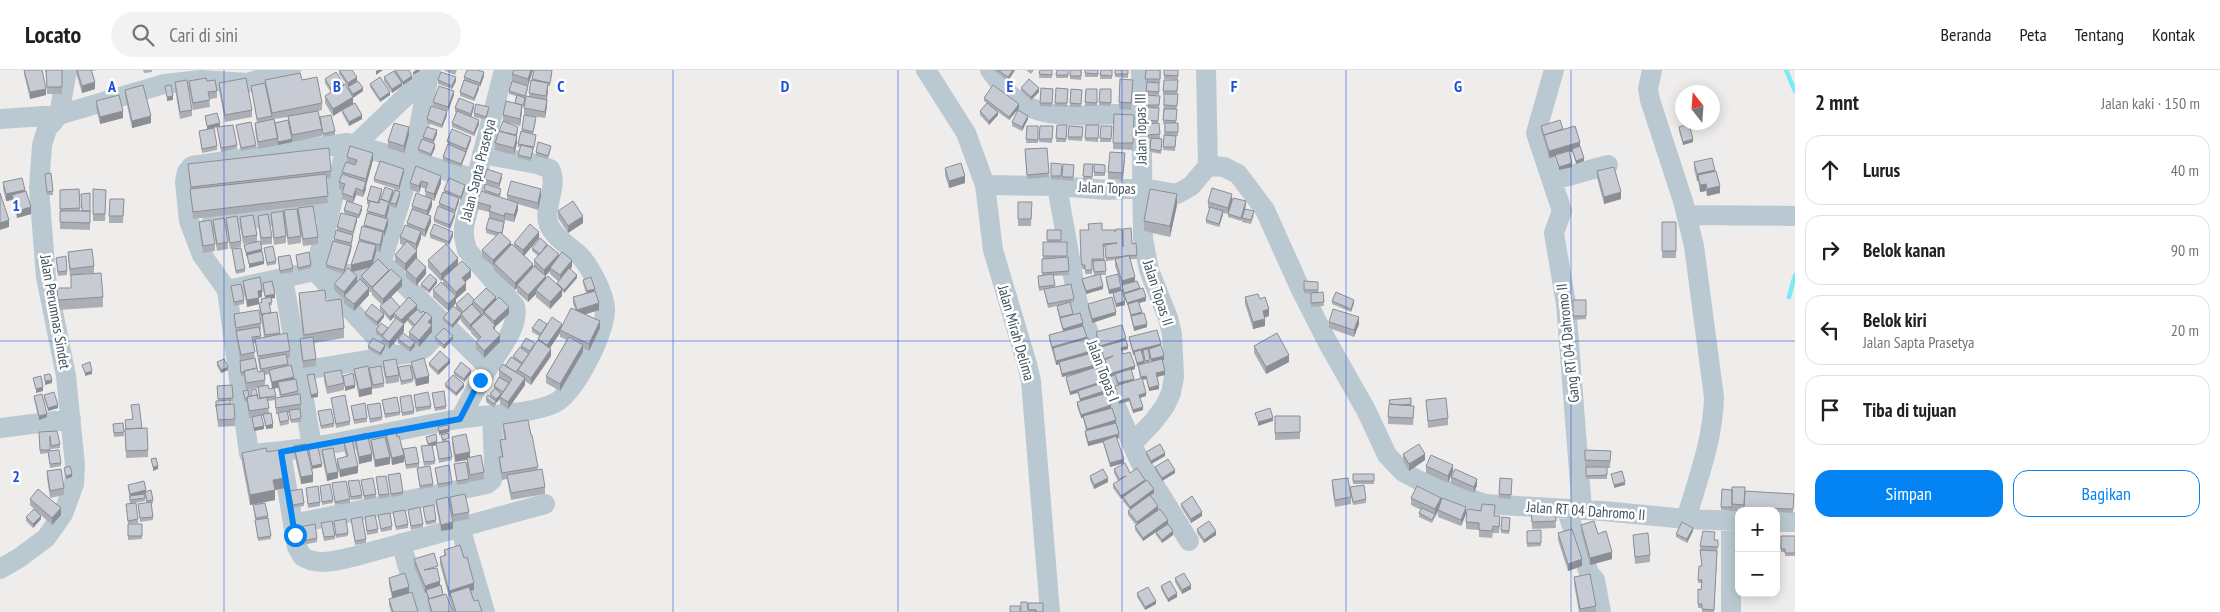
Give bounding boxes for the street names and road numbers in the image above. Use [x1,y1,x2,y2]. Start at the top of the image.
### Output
street label: Jalan Topas III [1130,93,1151,166]
street label: Jalan Sapta Prasetya [455,117,499,224]
street label: Jalan Topas [1077,177,1136,198]
street label: Jalan Perumnas Sindet [36,252,75,371]
street label: Jalan Topas II [1139,257,1178,328]
street label: Jalan Mirah Delima [994,282,1039,383]
street label: Gang RT 04 Dahromo II [1552,283,1583,404]
street label: Jalan Topas I [1083,336,1124,404]
street label: Jalan RT 04 Dahromo II [1525,497,1646,524]

